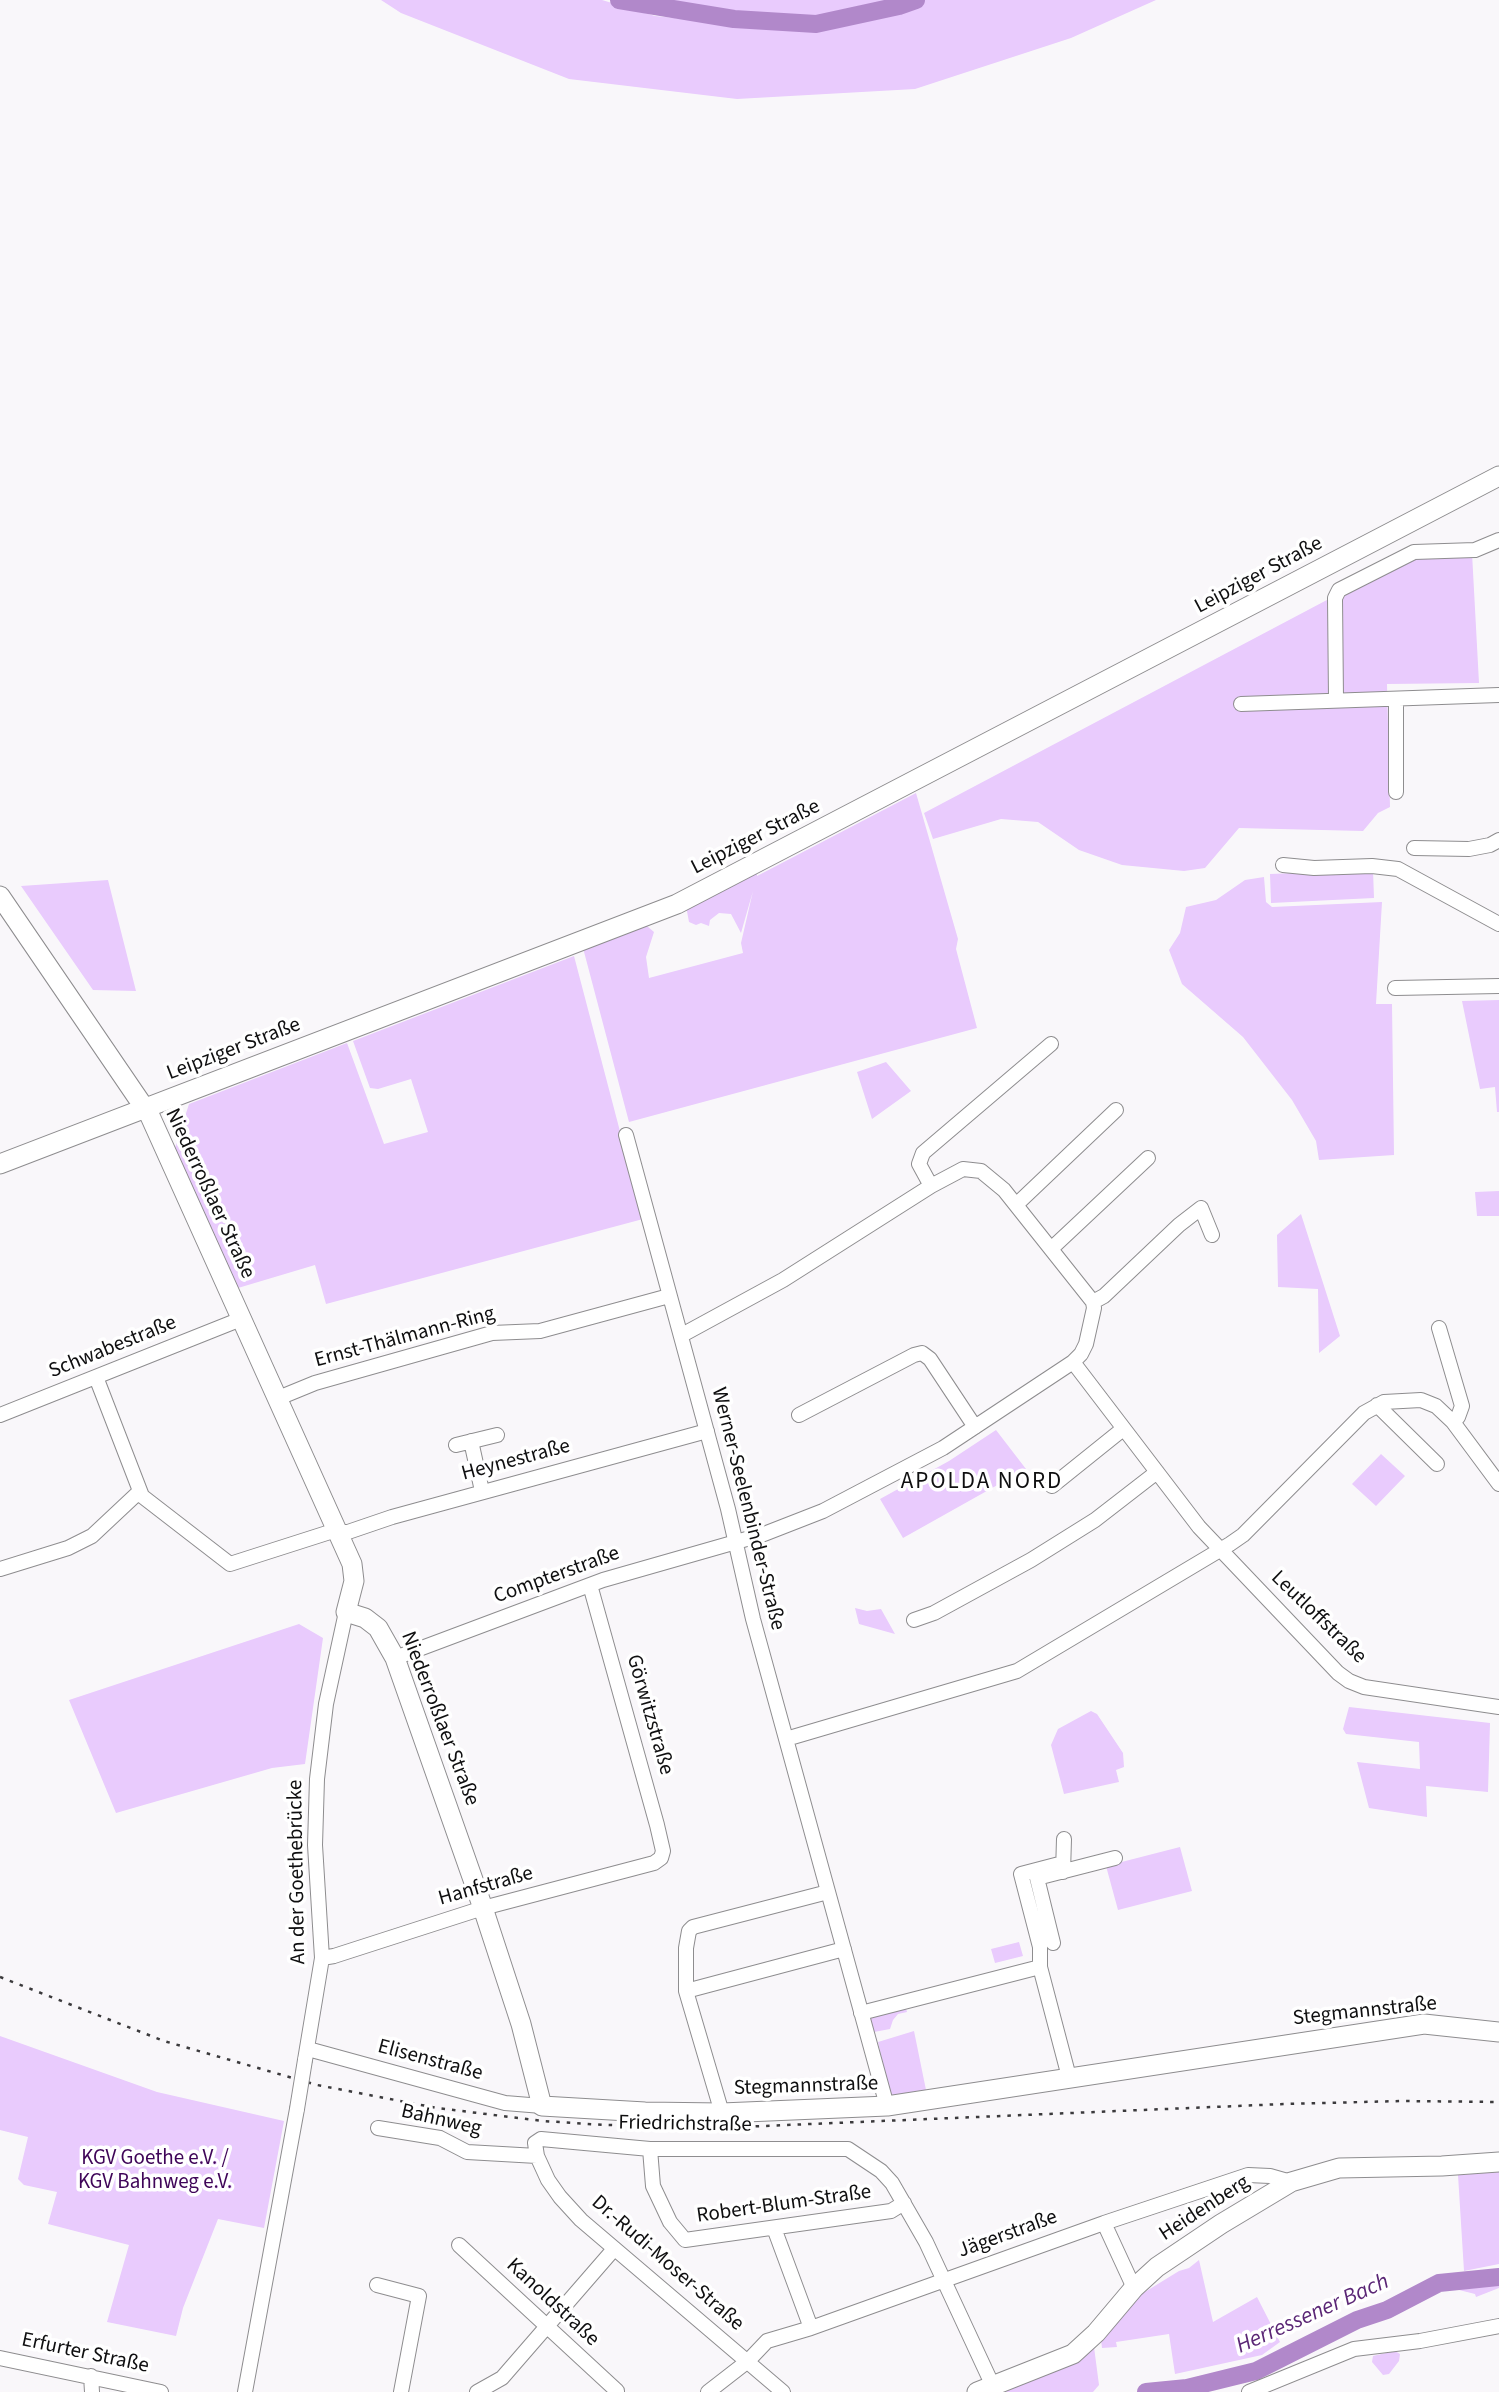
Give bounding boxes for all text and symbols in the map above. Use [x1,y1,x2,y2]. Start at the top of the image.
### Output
street label: Leipziger Straße [1191,532,1327,620]
street label: Leipziger Straße [687,795,825,881]
street label: Leipziger Straße [164,1013,304,1087]
street label: Niederroßlaer Straße [159,1105,259,1283]
street label: Ernst-Thälmann-Ring [312,1302,498,1374]
street label: Schwabestraße [46,1311,180,1385]
street label: Werner-Seelenbinder-Straße [705,1385,789,1633]
street label: Heynestraße [459,1434,573,1488]
district label: APOLDA NORD [902,1469,1062,1497]
street label: Compterstraße [491,1542,623,1610]
street label: Leutloffstraße [1265,1566,1371,1670]
street label: Niederroßlaer Straße [394,1628,484,1810]
street label: Görwitzstraße [620,1652,678,1778]
street label: An der Goethebrücke [284,1780,312,1964]
street label: Hanfstraße [436,1861,536,1913]
street label: Stegmannstraße [1292,1992,1438,2032]
street label: Elisenstraße [375,2035,485,2087]
street label: Stegmannstraße [733,2072,879,2102]
street label: Bahnweg [398,2100,484,2142]
street label: Friedrichstraße [618,2111,752,2139]
park label: KGV Goethe e.V. / KGV Bahnweg e.V. [78,2146,232,2196]
street label: Heidenberg [1155,2171,1255,2247]
street label: Robert-Blum-Straße [695,2180,873,2230]
street label: Dr.-Rudi-Moser-Straße [586,2191,748,2337]
street label: Jägerstraße [955,2205,1061,2265]
street label: Kanoldstraße [500,2254,604,2352]
water label: Herressener Bach [1232,2269,1394,2361]
street label: Erfurter Straße [19,2328,151,2380]

